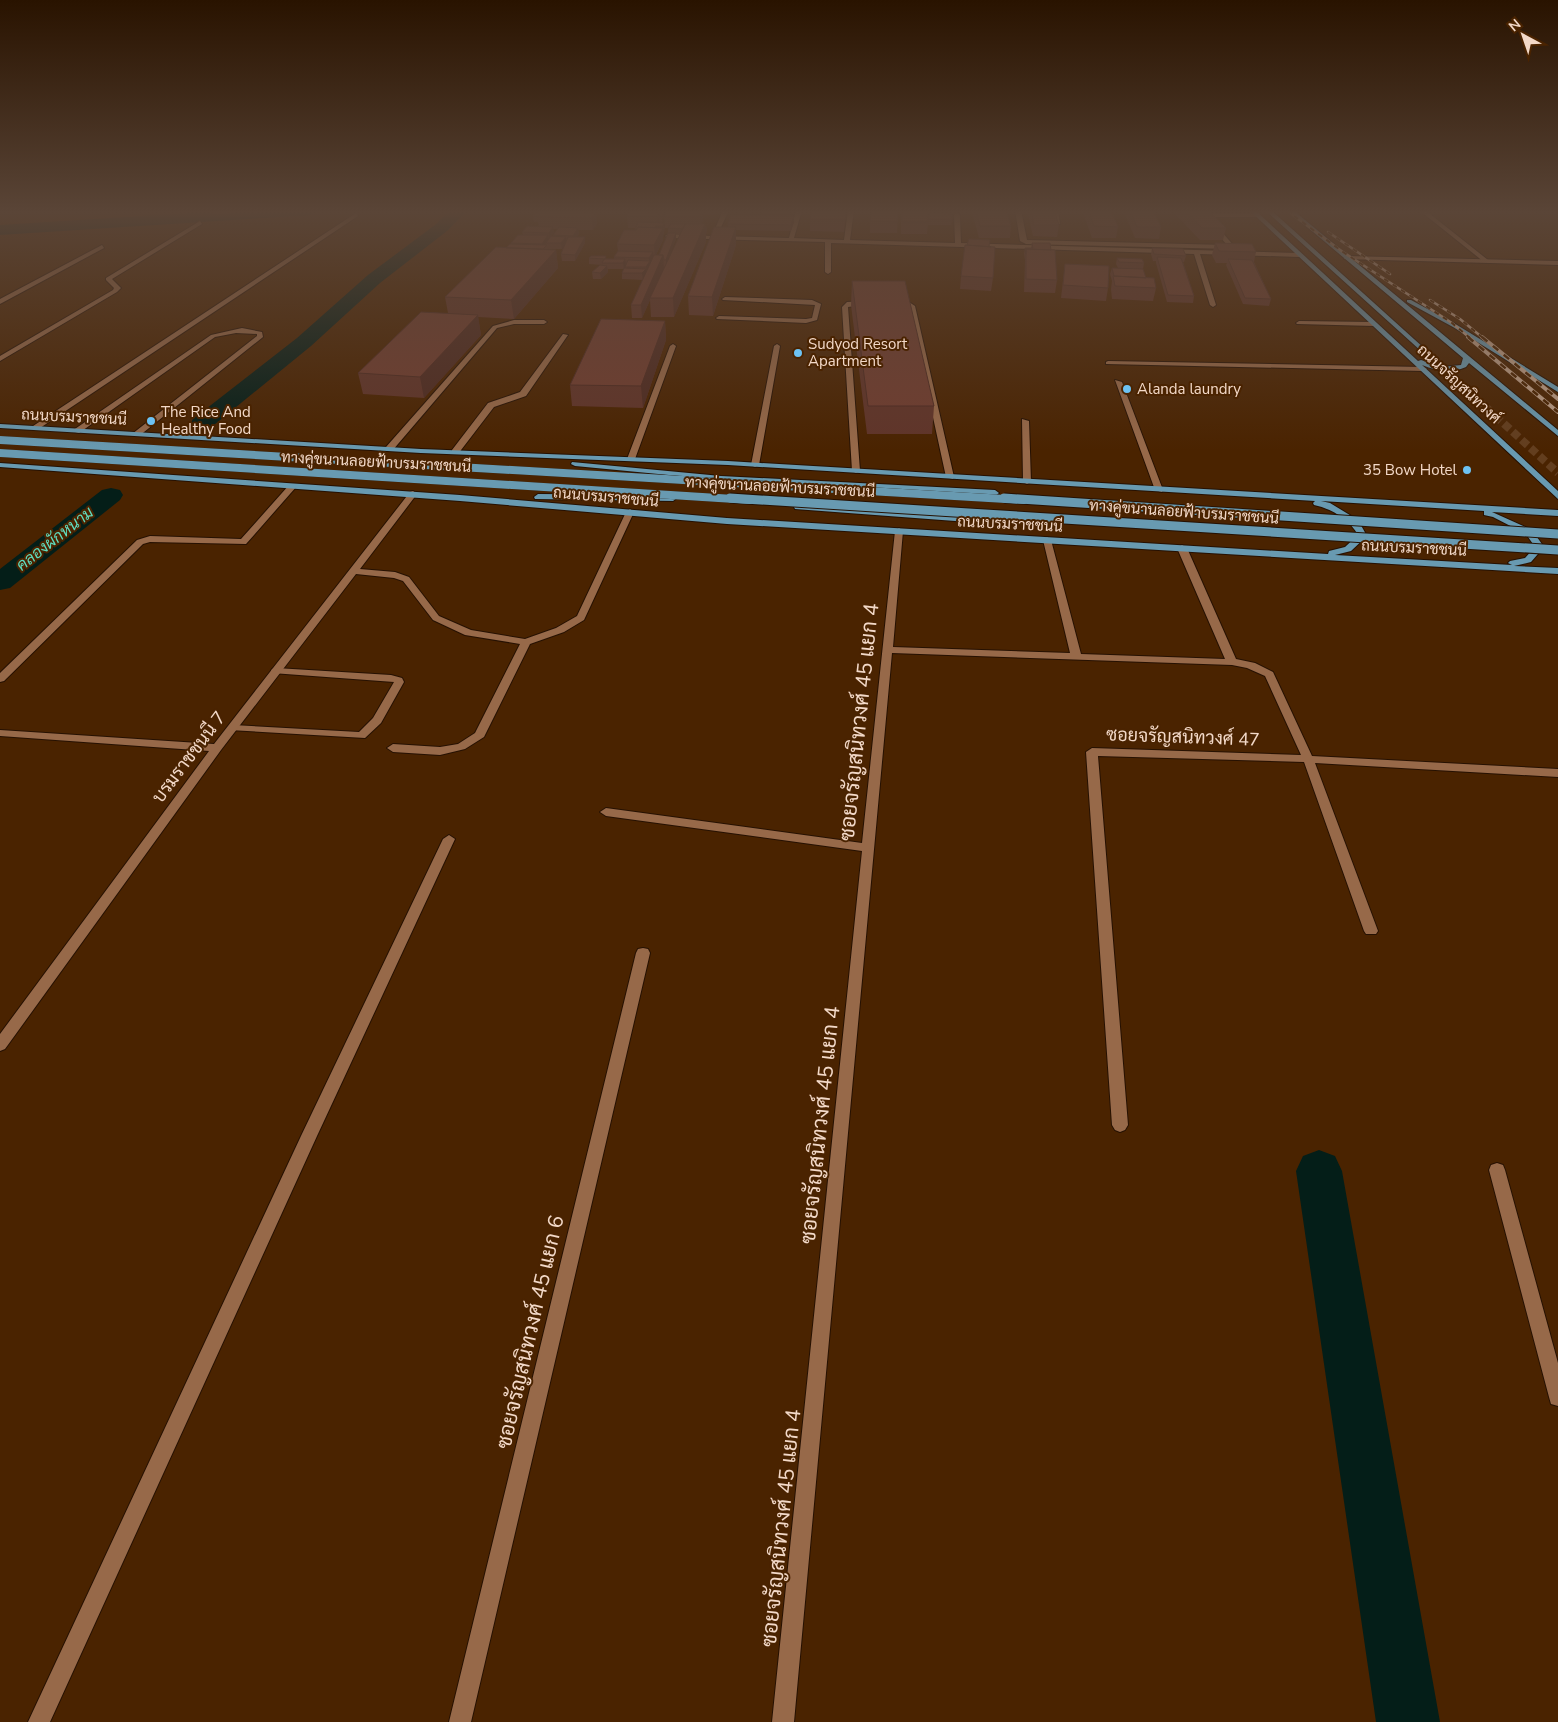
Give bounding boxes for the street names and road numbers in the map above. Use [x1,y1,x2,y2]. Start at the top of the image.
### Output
street label: ถนนจรัญสนิทวงศ์ [1413,340,1505,428]
street label: ถนนบรมราชชนนี [21,404,127,430]
street label: ทางคู่ขนานลอยฟ้าบรมราชชนนี [280,447,472,477]
street label: ทางคู่ขนานลอยฟ้าบรมราชชนนี [684,472,876,502]
street label: ถนนบรมราชชนนี [552,482,660,512]
street label: ทางคู่ขนานลอยฟ้าบรมราชชนนี [1088,495,1280,529]
street label: ถนนบรมราชชนนี [957,511,1063,537]
street label: ถนนบรมราชชนนี [1361,535,1467,561]
street label: ซอยจรัญสนิทวงศ์ 45 แยก 4 [833,602,885,842]
street label: บรมราชชนนี 7 [146,706,231,808]
street label: ซอยจรัญสนิทวงศ์ 47 [1106,721,1260,752]
street label: ซอยจรัญสนิทวงศ์ 45 แยก 4 [794,1005,846,1245]
street label: ซอยจรัญสนิทวงศ์ 45 แยก 6 [489,1212,571,1452]
street label: ซอยจรัญสนิทวงศ์ 45 แยก 4 [755,1408,807,1648]

